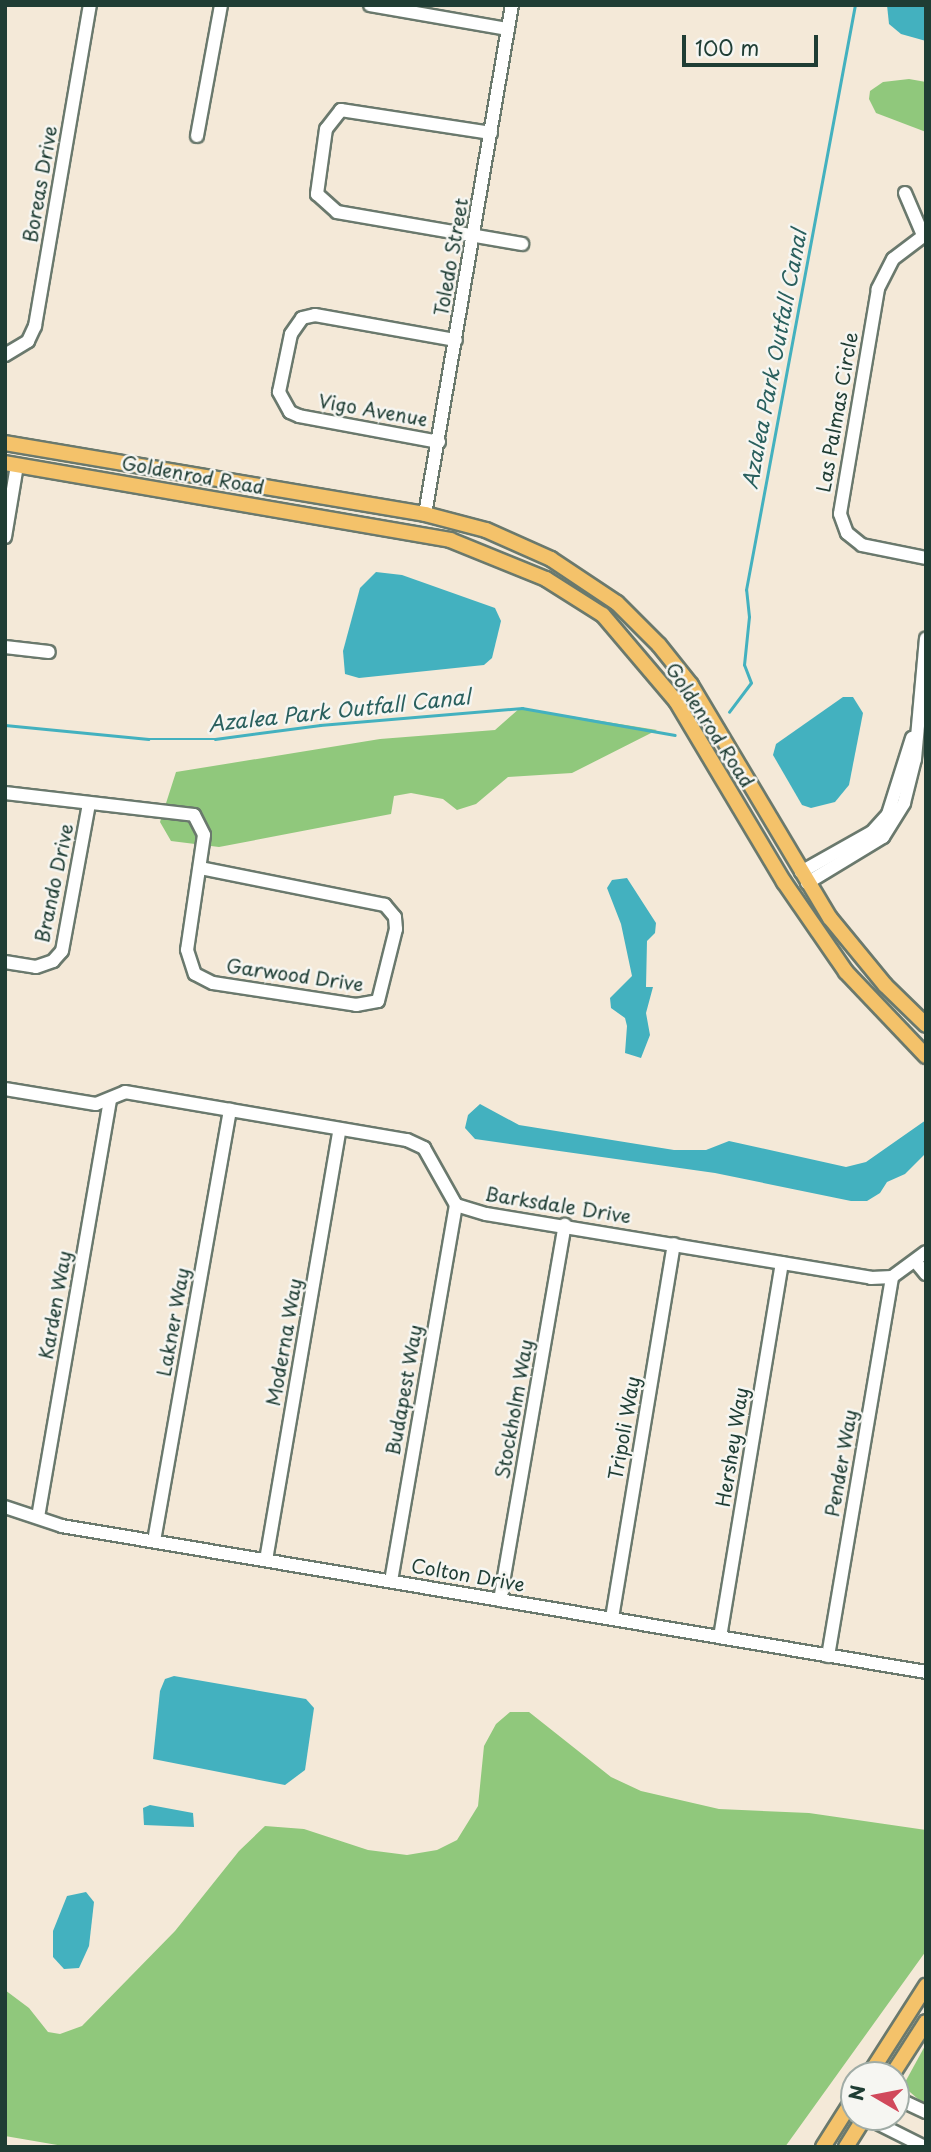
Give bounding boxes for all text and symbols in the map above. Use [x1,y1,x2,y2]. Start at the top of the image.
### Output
scale bar [686,21,822,65]
text: 100 m [695,31,759,63]
street label: Boreas Drive [19,124,61,244]
street label: Toledo Street [429,196,473,318]
water label: Azalea Park Outfall Canal [735,226,811,492]
street label: Las Palmas Circle [812,329,862,495]
street label: Vigo Avenue [317,389,429,431]
street label: Goldenrod Road [119,451,267,499]
street label: Goldenrod Road [661,658,759,792]
water label: Azalea Park Outfall Canal [205,683,473,735]
street label: Brando Drive [30,821,78,945]
street label: Garwood Drive [225,954,365,996]
street label: Barksdale Drive [484,1182,632,1228]
street label: Karden Way [34,1248,76,1362]
street label: Lakner Way [152,1265,194,1379]
street label: Moderna Way [262,1276,306,1408]
street label: Budapest Way [381,1323,427,1457]
street label: Stockholm Way [490,1337,538,1481]
street label: Tripoli Way [604,1374,644,1482]
street label: Hershey Way [711,1385,753,1509]
street label: Pender Way [820,1407,862,1519]
street label: Colton Drive [410,1554,526,1596]
north arrow [840,2061,910,2131]
text: N [841,2083,871,2103]

